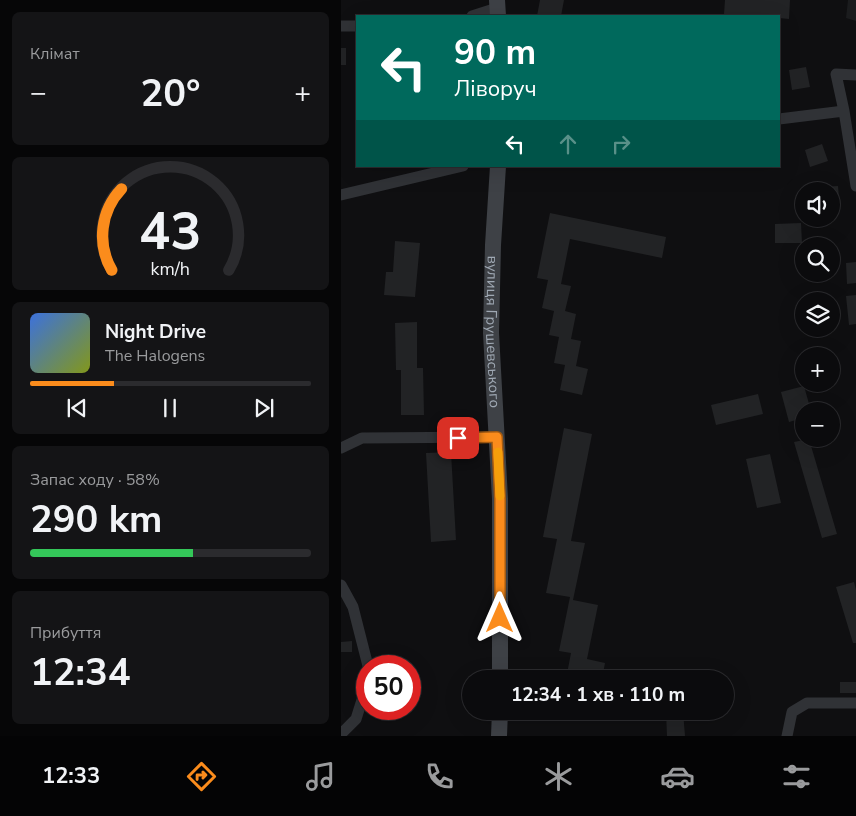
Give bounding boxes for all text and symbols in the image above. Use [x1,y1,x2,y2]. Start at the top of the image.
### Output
text: 90 m [454,29,536,76]
icon: left [371,35,436,100]
text: Клімат [30,43,80,65]
text: 20° [140,68,201,119]
text: − [30,74,47,112]
text: + [294,74,311,112]
text: Ліворуч [454,74,537,104]
icon: left [501,130,529,158]
icon: ahead [554,130,582,158]
icon: right [607,130,635,158]
map controls [795,182,840,447]
button: sound [795,182,840,227]
text: 43 [139,196,202,267]
button: search [795,237,840,282]
street label: вулиця Грушевського [481,255,505,409]
text: km/h [151,257,190,281]
button: layers [795,292,840,337]
text: Night Drive [105,319,206,345]
text: The Halogens [105,345,205,367]
button: + [795,347,840,392]
icon: previous [63,394,91,422]
icon: pause [156,394,184,422]
icon: next [250,394,278,422]
button: − [795,402,840,447]
pin [437,417,479,459]
icon: arrive [444,424,472,452]
text: Запас ходу · 58% [30,469,160,491]
text: 290 km [30,494,162,545]
position arrow [473,591,525,643]
text: Прибуття [30,622,101,644]
text: 12:34 [30,647,131,698]
speed limit sign: 50 [356,655,421,720]
text: 12:34 · 1 хв · 110 m [511,682,685,708]
icon: directions [184,759,219,794]
icon: music [303,759,338,794]
icon: phone [422,759,457,794]
icon: climate [541,759,576,794]
icon: car [660,759,695,794]
icon: filters [779,759,814,794]
text: 12:33 [42,761,100,791]

